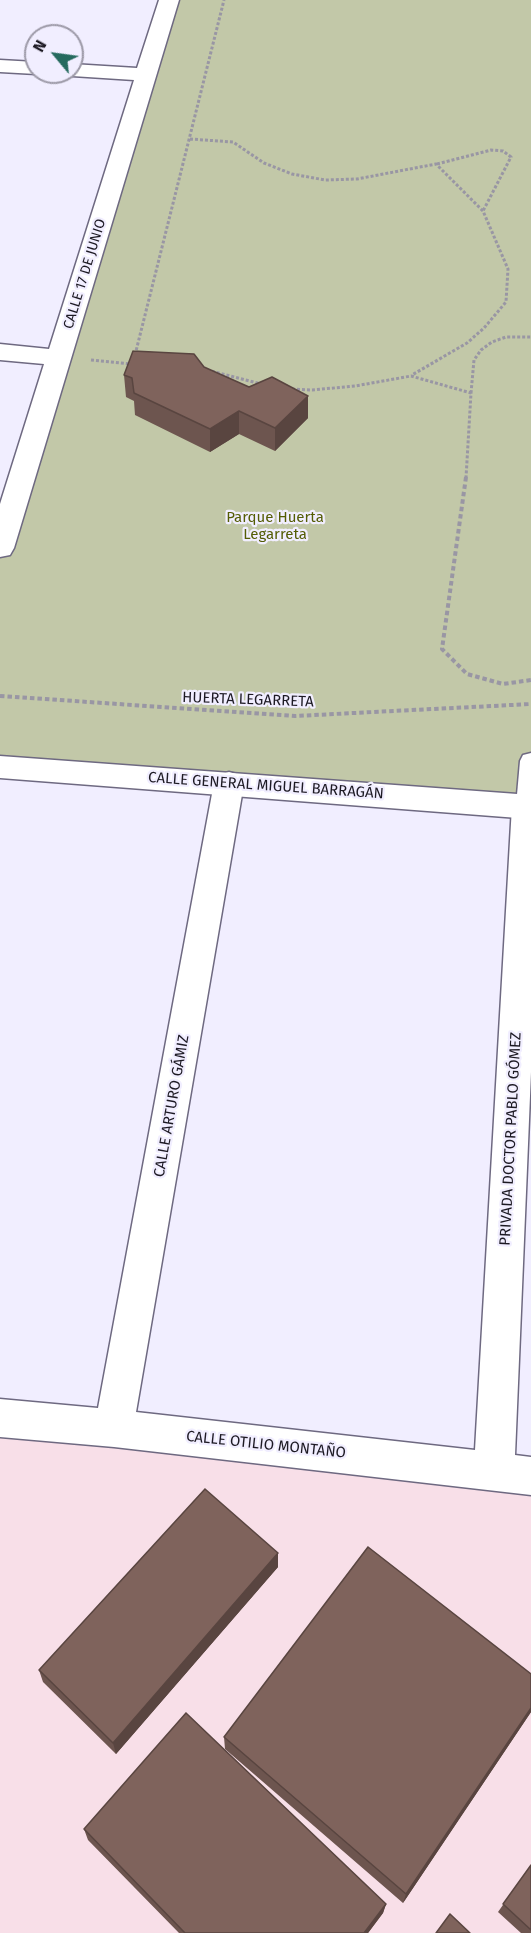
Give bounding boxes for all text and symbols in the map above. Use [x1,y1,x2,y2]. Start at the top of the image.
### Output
north arrow [24,24,84,84]
text: N [29,37,50,55]
street label: CALLE 17 DE JUNIO [60,217,110,331]
park label: Parque Huerta Legarreta [226,509,324,544]
street label: HUERTA LEGARRETA [182,689,314,711]
street label: CALLE GENERAL MIGUEL BARRAGÁN [148,769,384,803]
street label: PRIVADA DOCTOR PABLO GÓMEZ [496,1032,526,1246]
street label: CALLE ARTURO GÁMIZ [151,1033,193,1179]
street label: CALLE OTILIO MONTAÑO [185,1428,347,1462]

